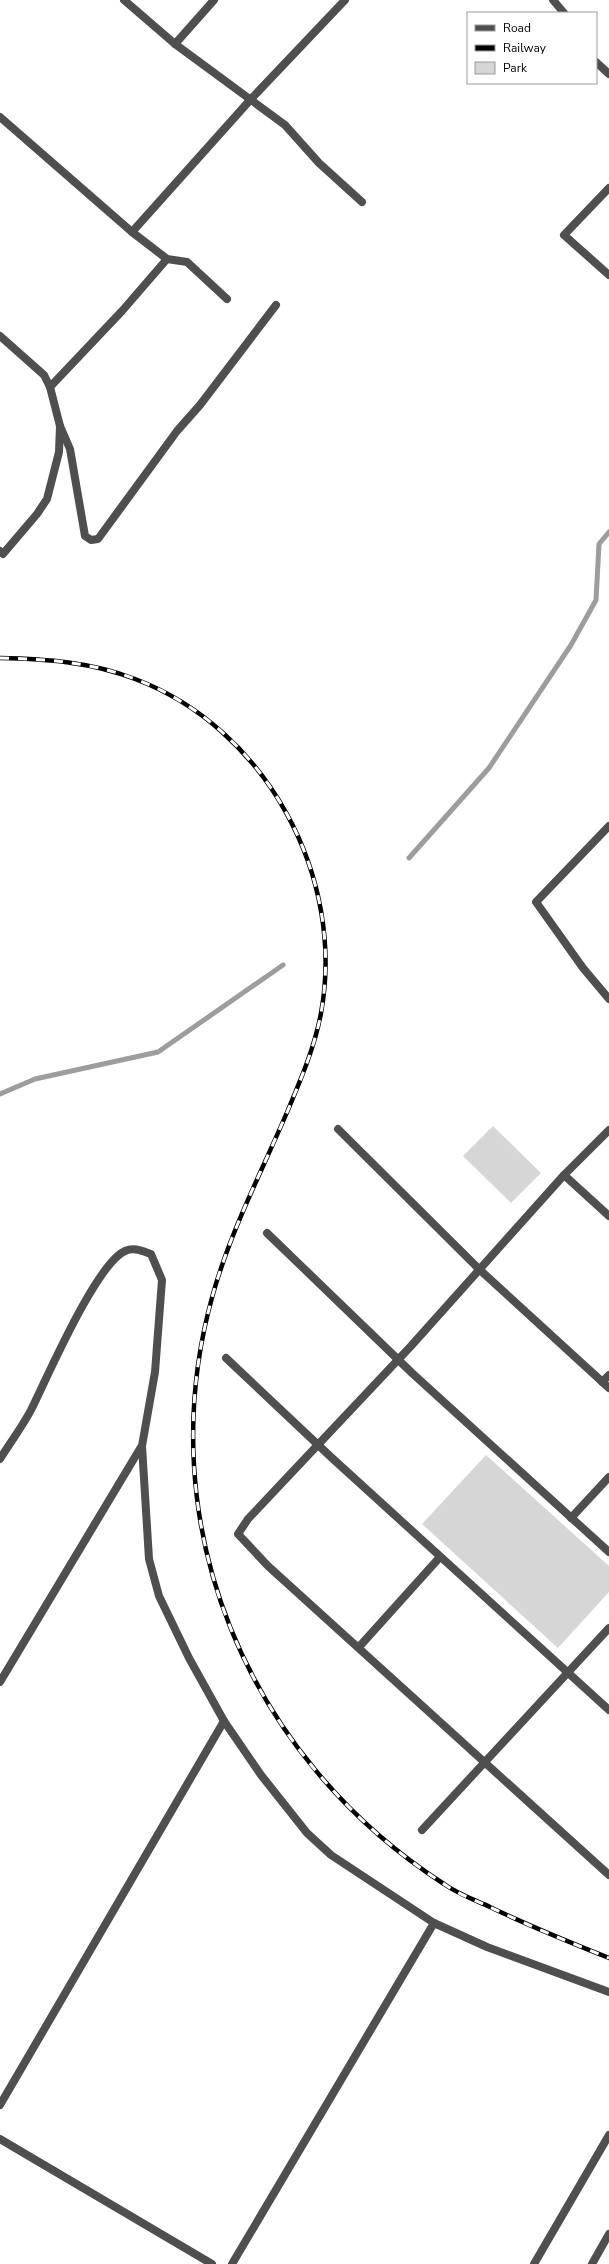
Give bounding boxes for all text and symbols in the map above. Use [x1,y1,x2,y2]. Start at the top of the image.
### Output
legend [467,12,597,84]
text: Road [503,20,531,36]
text: Railway [503,40,547,56]
text: Park [503,60,528,76]

